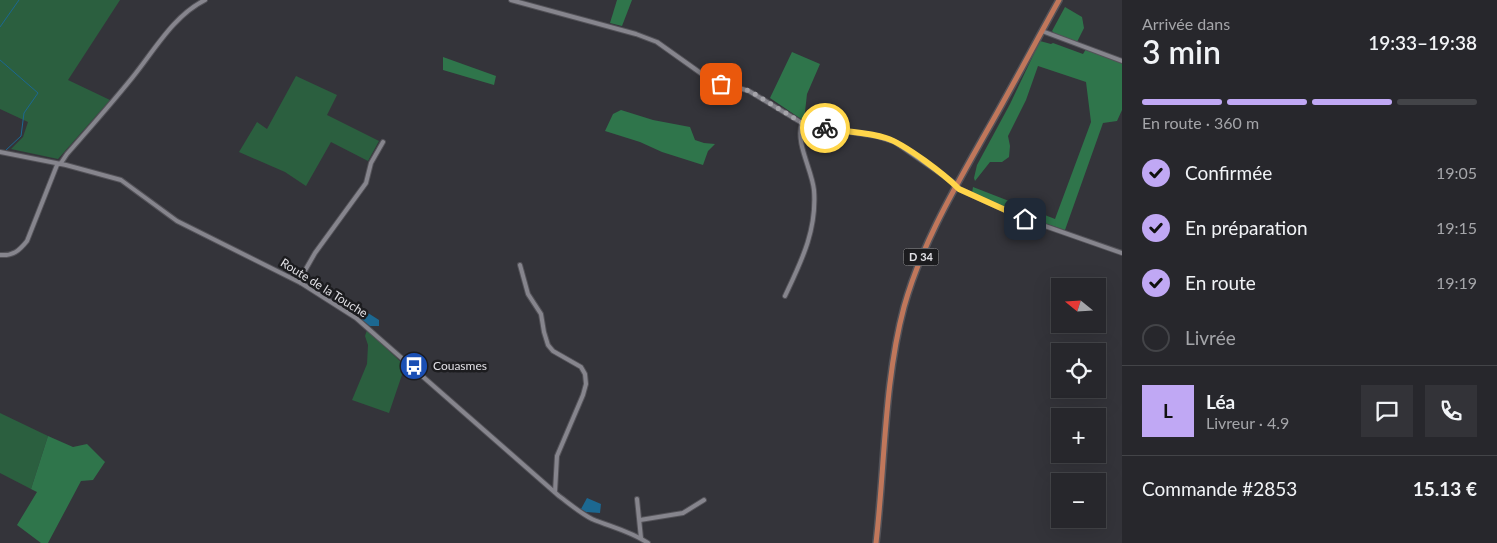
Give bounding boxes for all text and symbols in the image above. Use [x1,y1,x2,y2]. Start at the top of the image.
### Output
text: Arrivée dans [1142,14,1230,33]
text: 19:33–19:38 [1368,31,1477,54]
text: 3 min [1142,32,1221,71]
pin [700,63,742,105]
icon: bag [707,70,735,98]
courier [800,103,850,153]
text: En route · 360 m [1142,113,1259,132]
icon: bike [811,114,839,142]
icon: check [1142,159,1170,187]
text: Confirmée [1185,161,1272,184]
text: 19:05 [1436,163,1477,182]
pin [1004,198,1046,240]
icon: home [1011,205,1039,233]
icon: check [1142,214,1170,242]
text: En préparation [1185,216,1308,239]
text: 19:15 [1436,218,1477,237]
road number: D 34 [904,248,938,266]
street label: Route de la Touche [278,255,371,320]
icon: check [1142,269,1170,297]
text: En route [1185,271,1256,294]
text: 19:19 [1436,273,1477,292]
north arrow [1051,278,1106,332]
map controls [1051,278,1106,528]
text: Livrée [1185,326,1236,349]
button: locate [1051,343,1106,398]
bus stop icon: Couasmes [399,351,429,381]
place label: Couasmes [433,358,487,373]
button: chat [1361,385,1413,437]
button: phone [1425,385,1477,437]
text: Léa [1206,390,1235,413]
text: L [1163,399,1173,422]
button: + [1051,408,1106,463]
text: Livreur · 4.9 [1206,413,1289,432]
button: − [1051,473,1106,528]
text: Commande #2853 [1142,477,1297,500]
text: 15.13 € [1413,477,1477,500]

